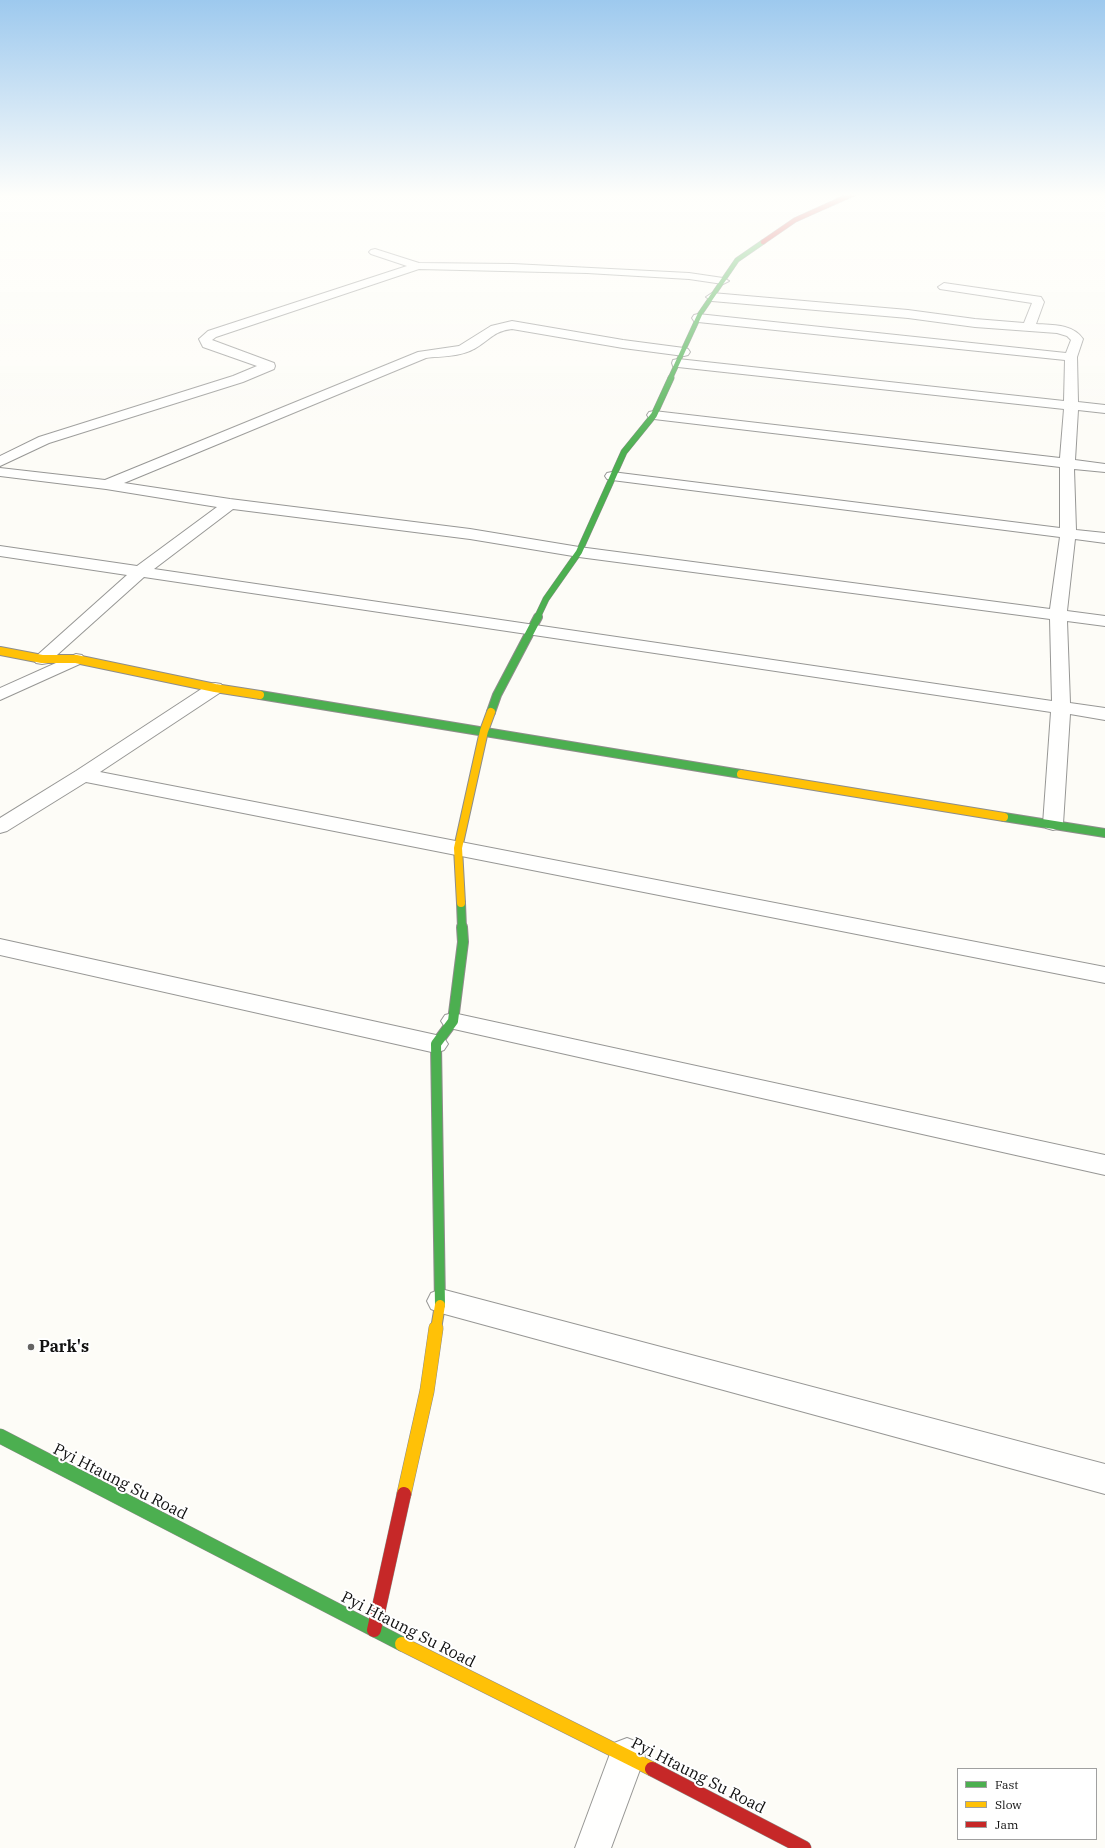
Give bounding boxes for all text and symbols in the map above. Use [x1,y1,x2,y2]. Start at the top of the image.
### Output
place label: Park's [39,1337,89,1357]
marker: Park's [26,1342,36,1352]
street label: Pyi Htaung Su Road [50,1440,190,1524]
street label: Pyi Htaung Su Road [338,1588,478,1672]
street label: Pyi Htaung Su Road [628,1734,768,1818]
legend [957,1768,1097,1840]
text: Fast [995,1777,1019,1792]
text: Slow [995,1797,1022,1812]
text: Jam [995,1817,1018,1832]

